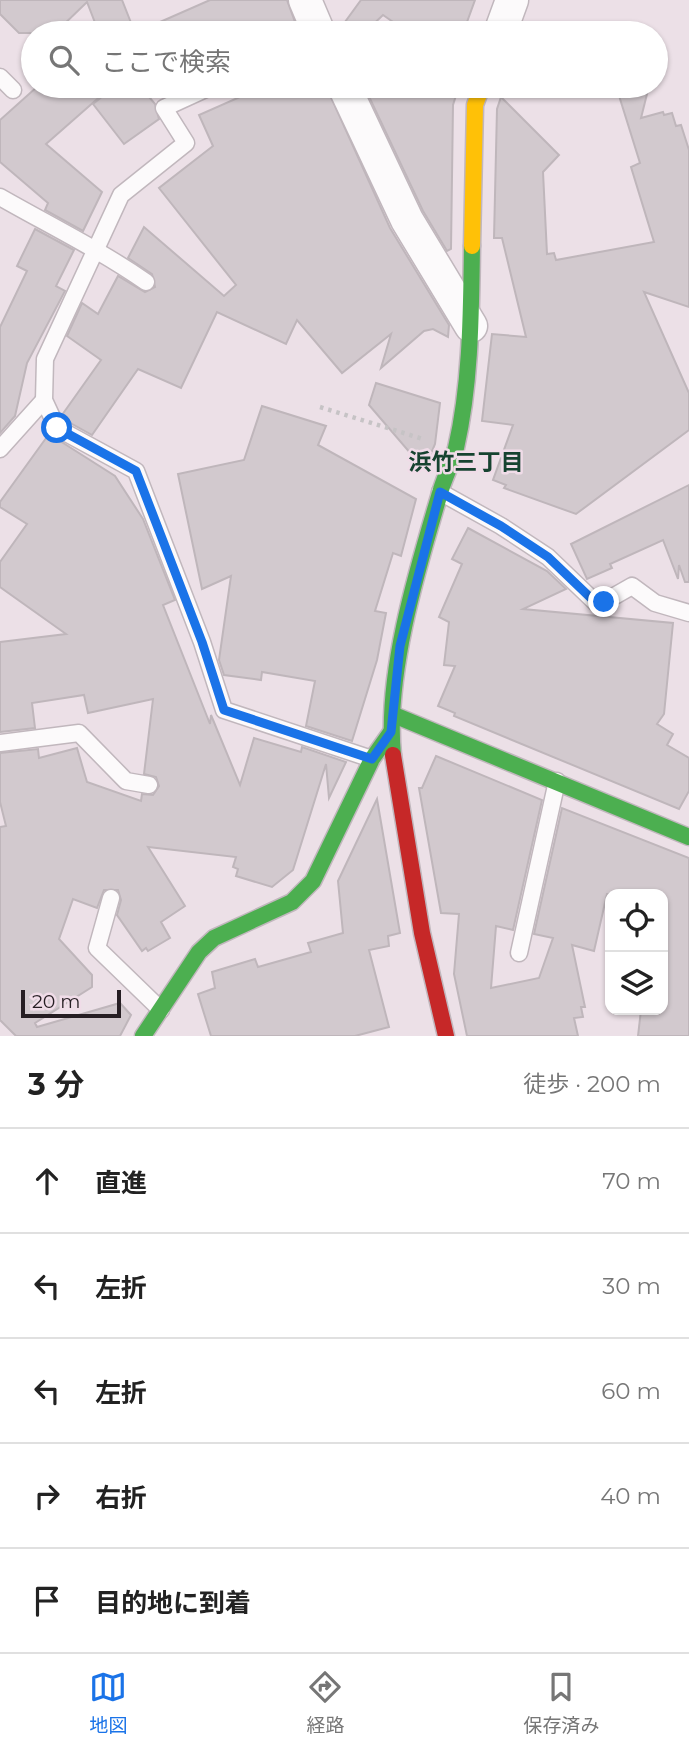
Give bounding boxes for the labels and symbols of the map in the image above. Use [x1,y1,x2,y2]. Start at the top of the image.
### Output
route start [41,412,72,443]
district label: 浜竹三丁目 [409,448,524,476]
route end [588,586,619,617]
scale bar [21,987,121,1019]

